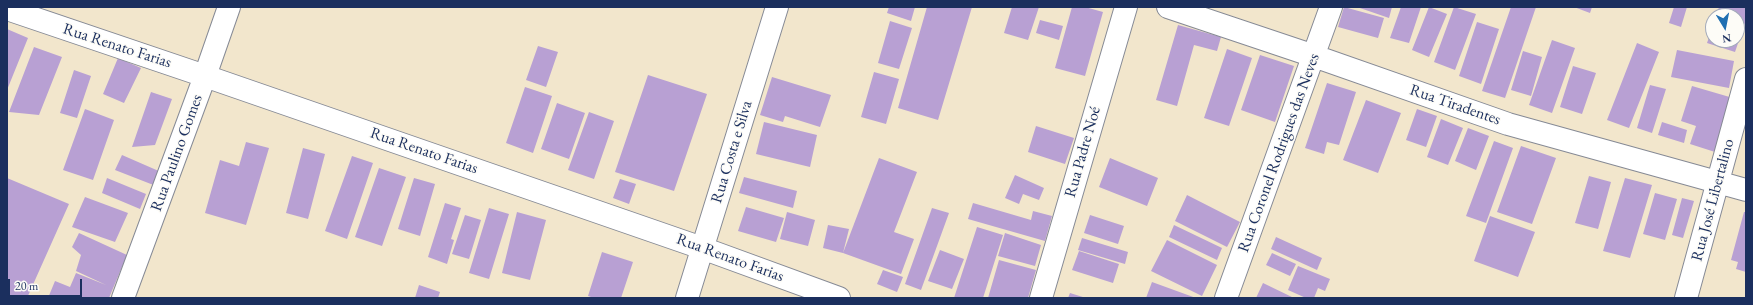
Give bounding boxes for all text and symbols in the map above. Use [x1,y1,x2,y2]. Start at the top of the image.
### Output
north arrow [1705,8,1745,48]
street label: Rua Renato Farias [60,19,174,73]
text: N [1721,31,1733,46]
street label: Rua Coronel Rodrigues das Neves [1234,51,1324,255]
street label: Rua Tiradentes [1407,80,1503,130]
street label: Rua Paulino Gomes [147,92,207,214]
street label: Rua Costa e Silva [707,98,757,206]
street label: Rua Padre Noé [1061,104,1105,200]
street label: Rua Renato Farias [367,124,481,178]
street label: Rua José Libertalino [1687,137,1739,263]
street label: Rua Renato Farias [674,230,786,286]
scale bar [10,271,84,297]
text: 20 m [15,278,38,294]

